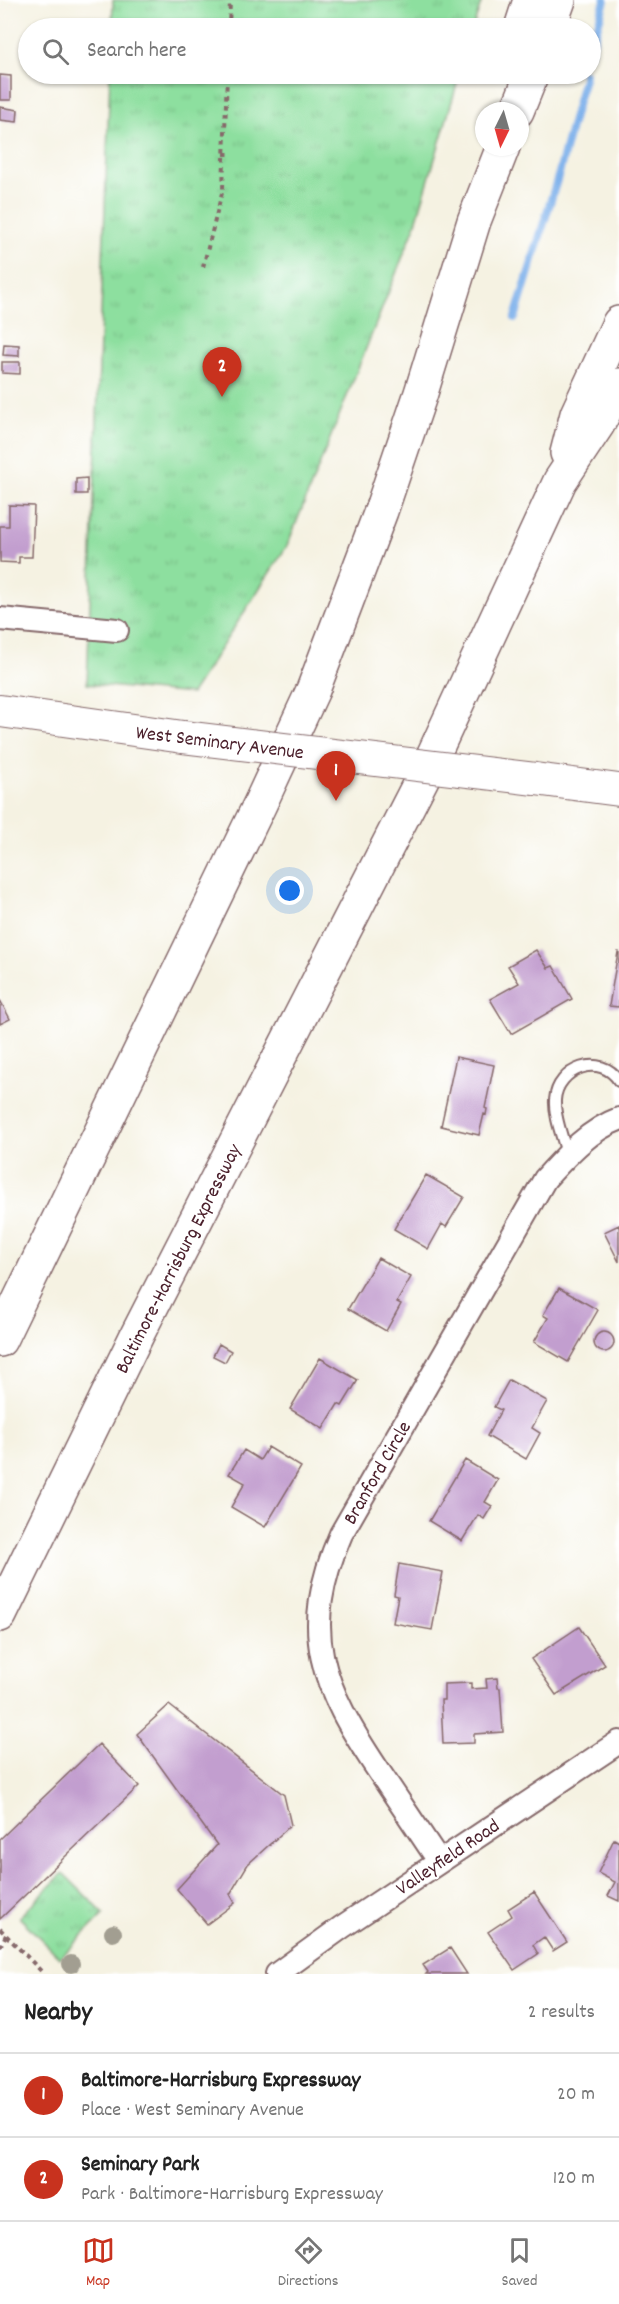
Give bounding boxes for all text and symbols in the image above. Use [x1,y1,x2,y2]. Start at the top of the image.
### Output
search box [18,18,601,84]
icon: search [39,35,72,68]
text: Search here [87,36,186,67]
north arrow [475,102,529,156]
pin: 2 [202,348,242,397]
street label: West Seminary Avenue [134,720,305,768]
pin: 1 [316,752,356,801]
your location [275,876,304,905]
street label: Baltimore-Harrisburg Expressway [110,1139,250,1379]
street label: Branford Circle [338,1416,420,1530]
street label: Valleyfield Road [391,1813,506,1904]
text: Nearby [24,1995,92,2032]
text: 2 results [528,1999,595,2027]
text: Baltimore-Harrisburg Expressway [81,2066,361,2097]
text: 1 [41,2081,46,2109]
text: 20 m [557,2081,595,2109]
text: Place · West Seminary Avenue [81,2097,304,2125]
text: Seminary Park [81,2150,200,2181]
text: 2 [39,2165,48,2193]
text: 120 m [553,2165,595,2193]
text: Park · Baltimore-Harrisburg Expressway [81,2181,383,2209]
tab: Map [82,2234,115,2293]
tab: Directions [278,2234,338,2293]
tab: Saved [502,2234,537,2293]

